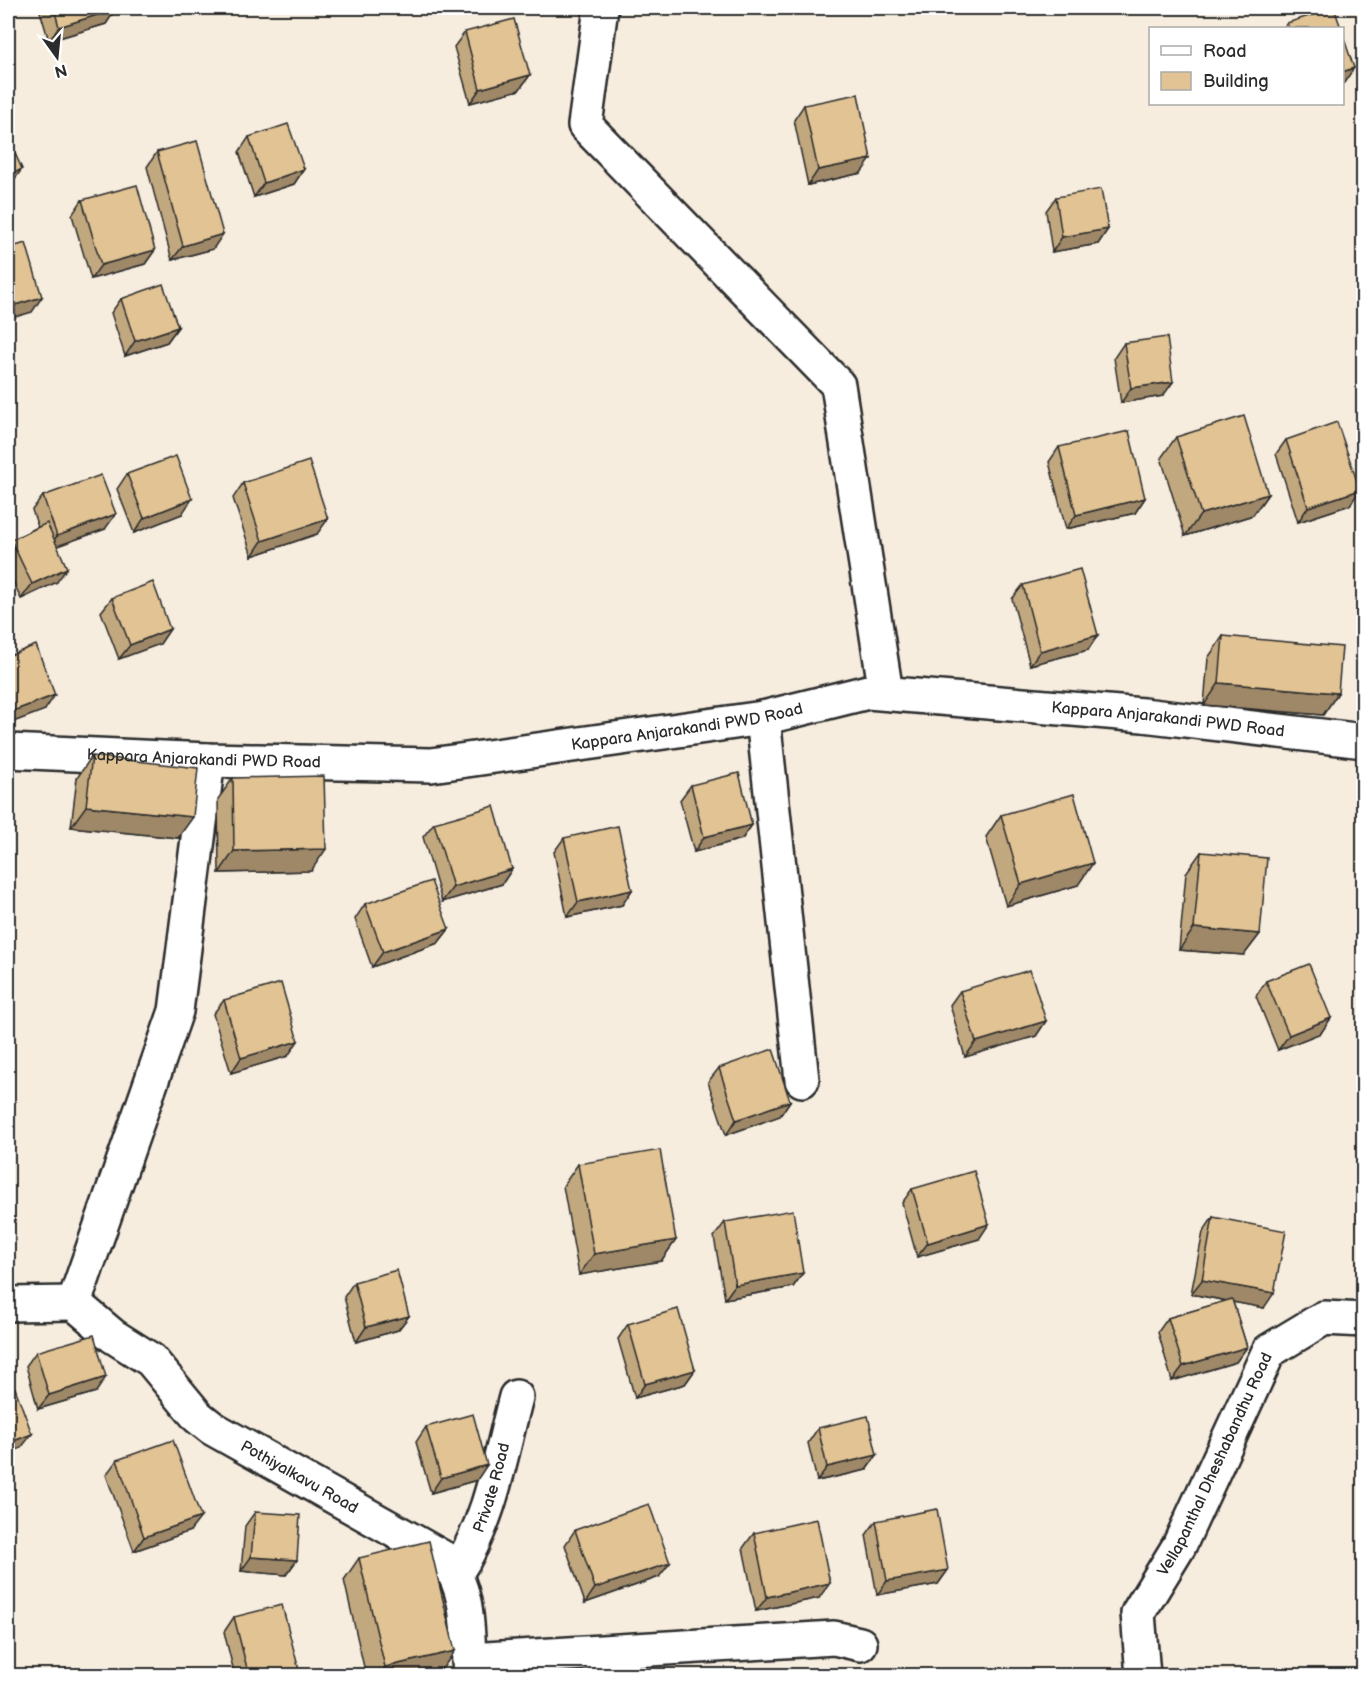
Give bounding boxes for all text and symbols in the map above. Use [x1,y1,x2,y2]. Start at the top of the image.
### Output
north arrow [27,27,87,87]
legend [1149,27,1344,105]
text: Road [1203,41,1247,62]
text: N [52,59,69,81]
text: Building [1203,71,1269,92]
street label: Kappara Anjarakandi PWD Road [1051,698,1286,741]
street label: Kappara Anjarakandi PWD Road [570,699,805,755]
street label: Kappara Anjarakandi PWD Road [86,745,321,772]
street label: Vellapanthal Dheshabandhu Road [1153,1350,1276,1579]
street label: Pothiyalkavu Road [237,1437,361,1518]
street label: Private Road [469,1441,514,1535]

